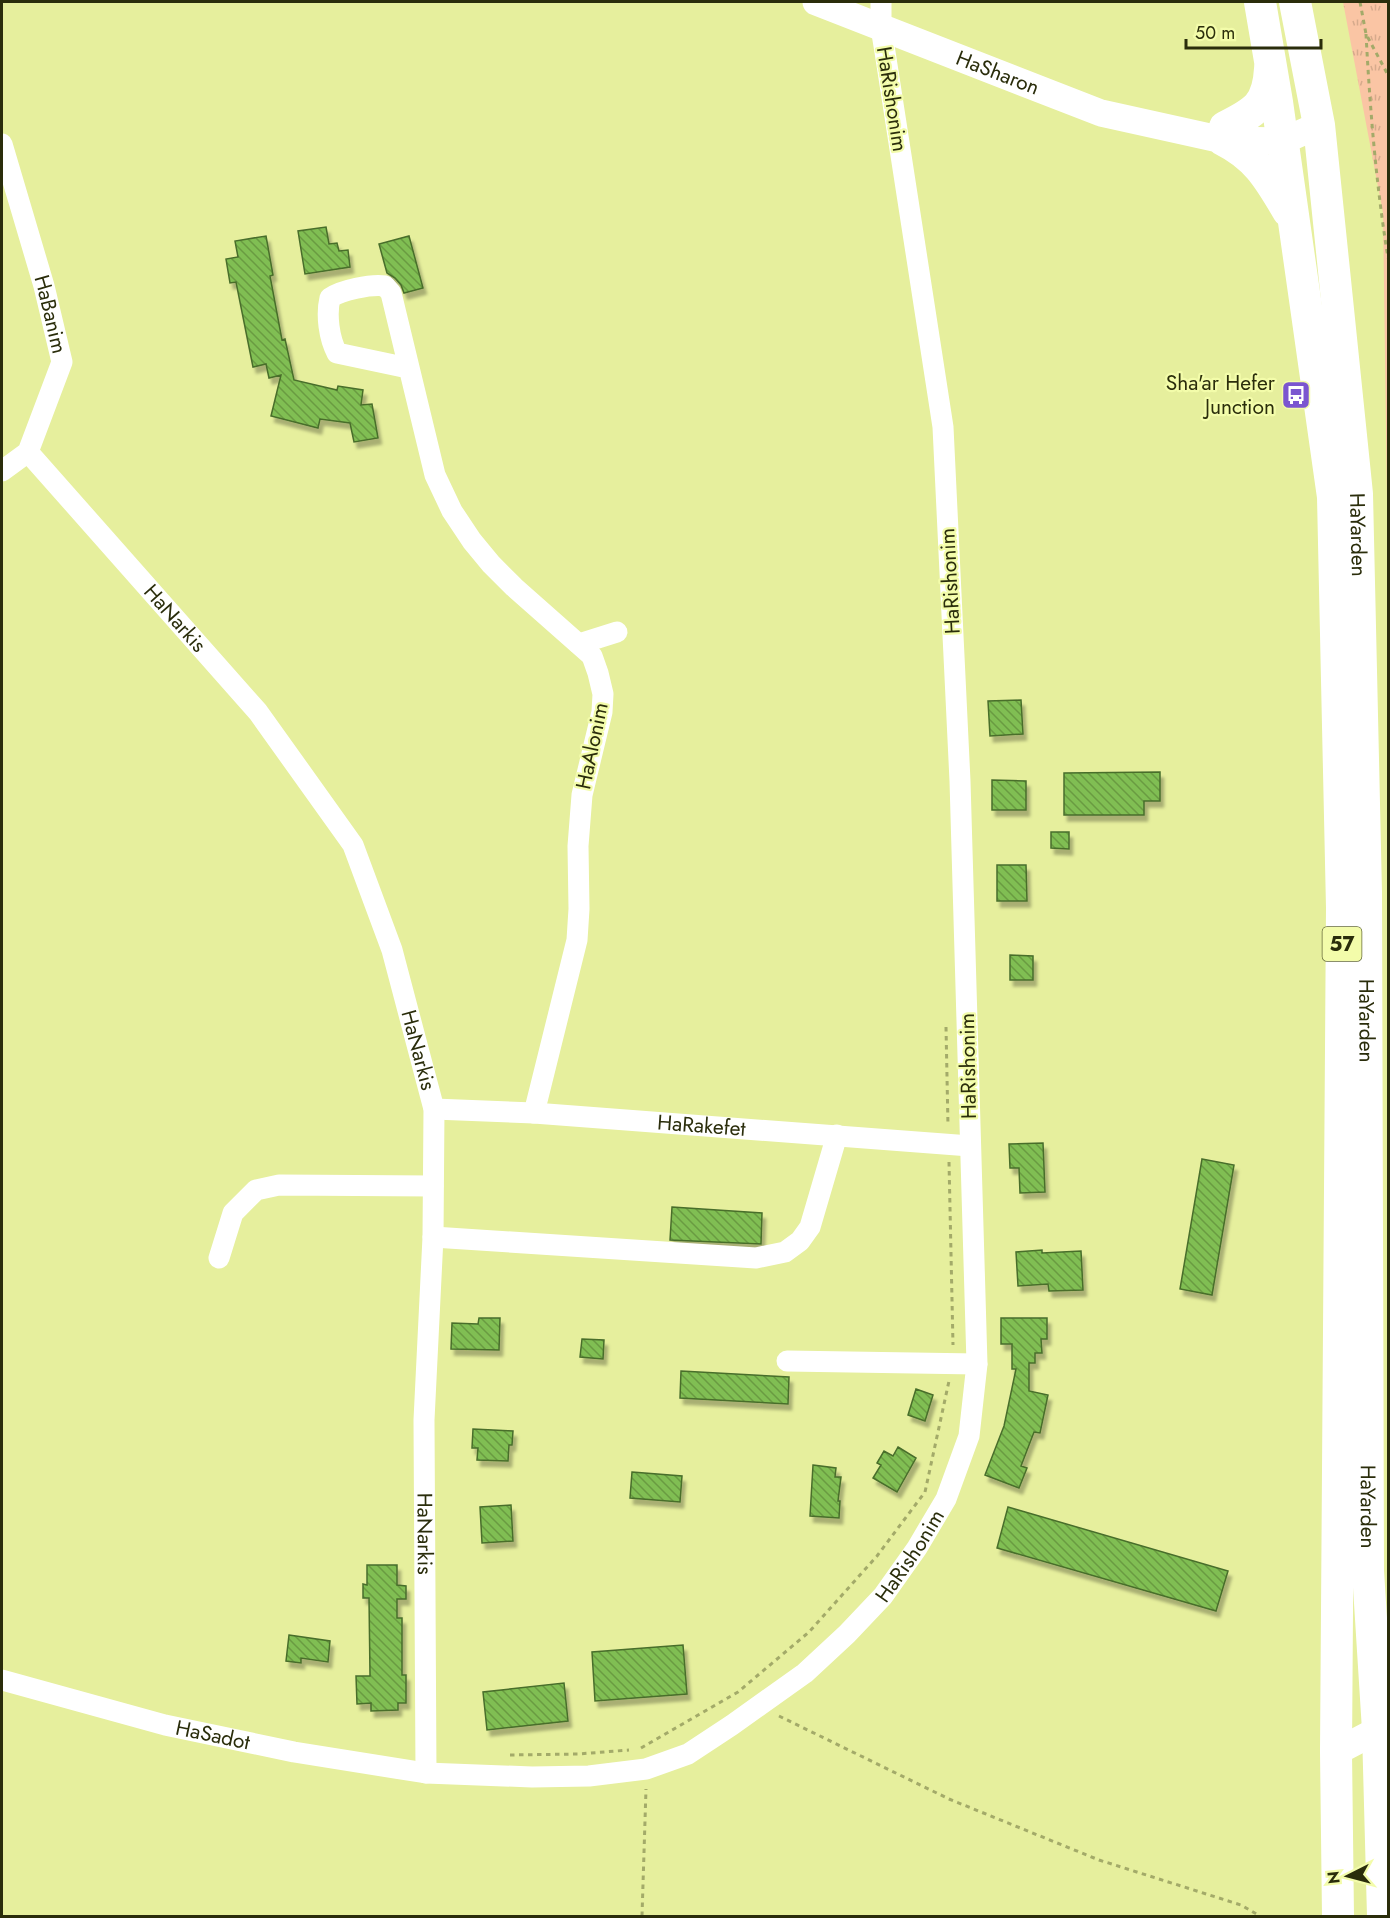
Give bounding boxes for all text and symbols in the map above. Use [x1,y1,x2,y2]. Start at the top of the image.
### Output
scale bar [1186,12,1321,50]
text: 50 m [1195,20,1235,46]
street label: HaSharon [952,43,1044,103]
street label: HaRishonim [869,44,915,154]
street label: HaBanim [26,271,74,356]
place label: Sha'ar Hefer Junction [1166,368,1276,422]
bus stop icon: Sha'ar Hefer Junction [1280,379,1312,411]
street label: HaYarden [1342,492,1374,577]
street label: HaRishonim [932,527,968,635]
street label: HaNarkis [137,578,213,659]
street label: HaAlonim [568,700,616,792]
road number: 57 [1322,927,1362,961]
street label: HaYarden [1351,979,1382,1063]
street label: HaNarkis [393,1007,443,1093]
street label: HaRishonim [952,1013,984,1119]
street label: HaRakefet [656,1107,747,1144]
street label: HaYarden [1353,1465,1383,1549]
street label: HaNarkis [409,1493,440,1575]
street label: HaRishonim [868,1504,952,1609]
street label: HaSadot [173,1713,253,1757]
north arrow [1318,1846,1378,1906]
text: N [1321,1870,1346,1885]

